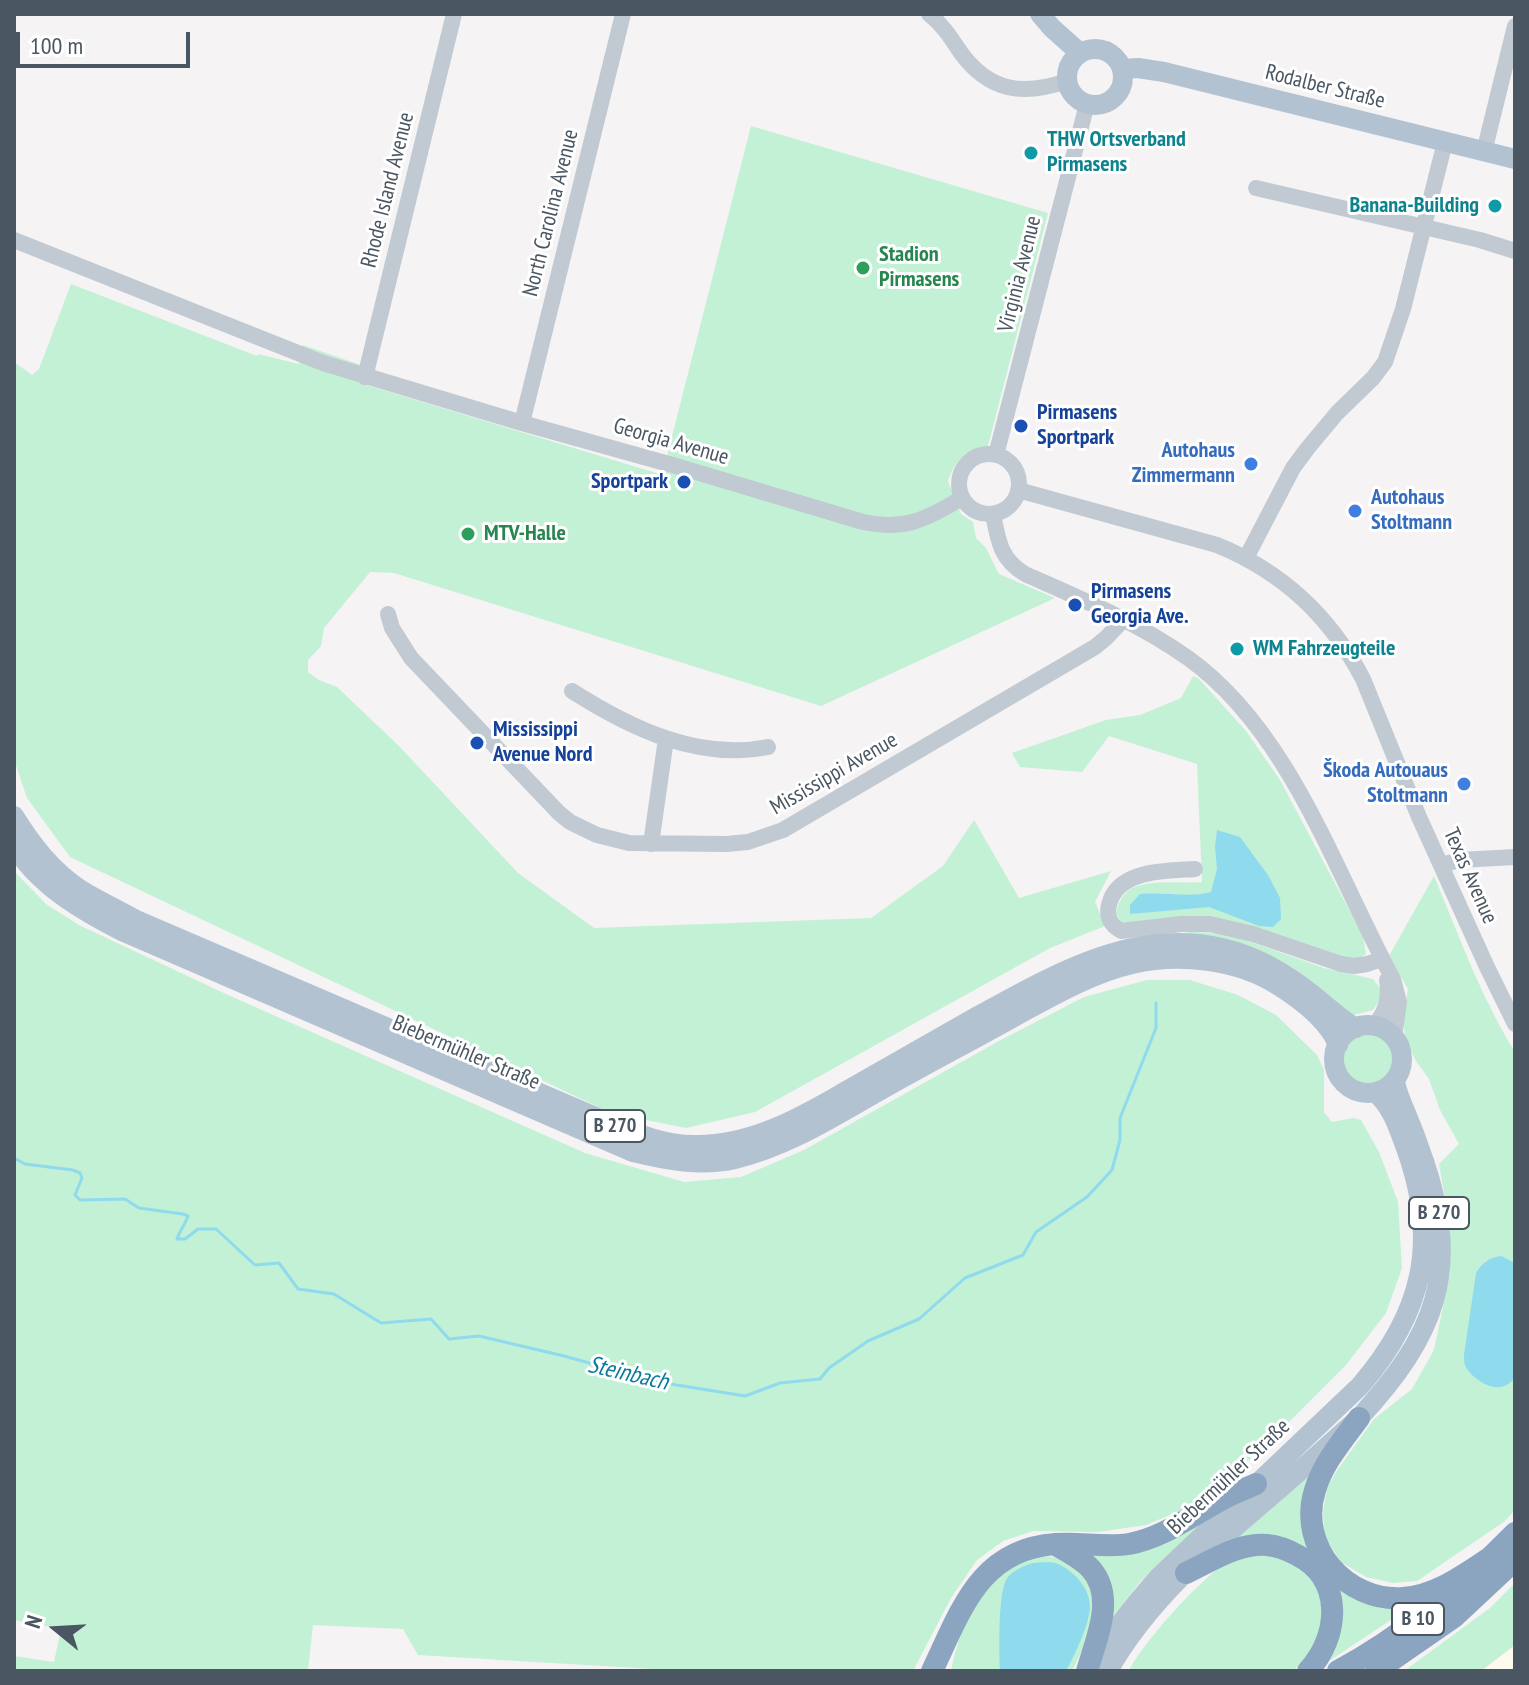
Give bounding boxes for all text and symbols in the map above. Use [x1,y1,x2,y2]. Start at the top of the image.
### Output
scale bar [20,16,194,66]
text: 100 m [30,30,83,61]
street label: Rodalber Straße [1263,59,1387,115]
street label: Rhode Island Avenue [356,110,420,270]
street label: North Carolina Avenue [517,127,585,299]
place label: THW Ortsverband Pirmasens [1047,127,1186,178]
marker: THW Ortsverband Pirmasens [1022,144,1040,162]
place label: Banana-Building [1349,193,1479,219]
marker: Banana-Building [1486,197,1504,215]
street label: Virginia Avenue [993,213,1047,335]
place label: Stadion Pirmasens [879,242,959,294]
marker: Stadion Pirmasens [854,259,872,277]
place label: Pirmasens Sportpark [1037,400,1117,452]
street label: Georgia Avenue [610,413,732,471]
marker: Pirmasens Sportpark [1012,417,1030,435]
place label: Autohaus Zimmermann [1132,438,1235,490]
marker: Autohaus Zimmermann [1242,455,1260,473]
place label: Sportpark [591,469,668,495]
marker: Sportpark [675,473,693,491]
place label: Autohaus Stoltmann [1371,485,1452,536]
marker: Autohaus Stoltmann [1346,502,1364,520]
place label: MTV-Halle [484,521,566,547]
marker: MTV-Halle [459,525,477,543]
place label: Pirmasens Georgia Ave. [1091,579,1189,630]
marker: Pirmasens Georgia Ave. [1066,596,1084,614]
place label: WM Fahrzeugteile [1253,636,1395,662]
marker: WM Fahrzeugteile [1228,640,1246,658]
place label: Mississippi Avenue Nord [493,717,593,768]
street label: Mississippi Avenue [766,727,902,821]
marker: Mississippi Avenue Nord [468,734,486,752]
place label: Škoda Autouaus Stoltmann [1323,758,1448,810]
marker: Škoda Autouaus Stoltmann [1455,775,1473,793]
street label: Texas Avenue [1437,824,1503,928]
street label: Biebermühler Straße [388,1010,544,1096]
road number: B 270 [585,1110,645,1142]
road number: B 270 [1409,1197,1469,1229]
water label: Steinbach [585,1351,671,1397]
street label: Biebermühler Straße [1162,1414,1296,1540]
north arrow [16,1589,96,1669]
road number: B 10 [1392,1603,1444,1635]
text: N [18,1612,48,1632]

